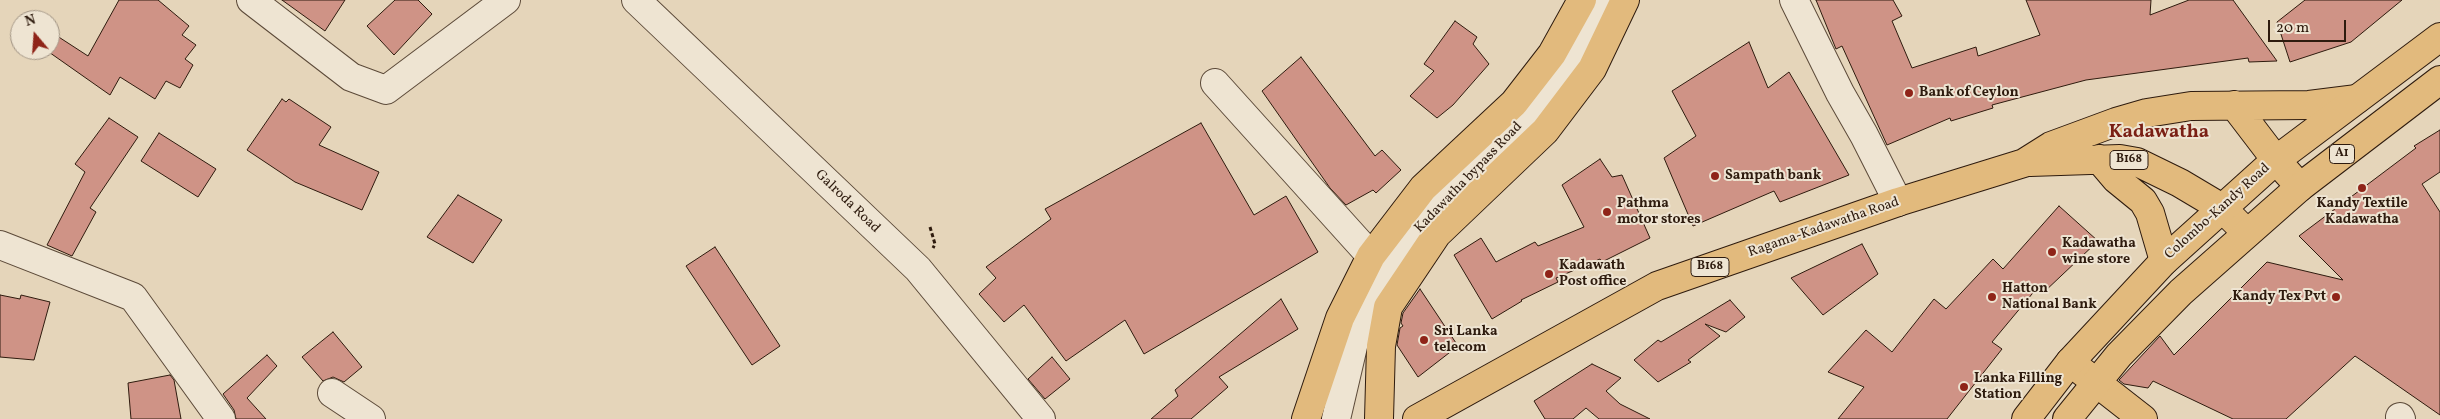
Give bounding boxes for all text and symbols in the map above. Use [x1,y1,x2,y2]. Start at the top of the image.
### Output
north arrow [10,10,60,60]
scale bar [2270,10,2348,42]
text: N [23,11,38,32]
text: 20 m [2276,18,2309,39]
place label: Bank of Ceylon [1919,85,2019,101]
marker: Bank of Ceylon [1903,87,1915,99]
street label: Kadawatha bypass Road [1412,119,1526,237]
district label: Kadawatha [2109,123,2209,145]
road number: A1 [2330,144,2354,164]
road number: B168 [2110,150,2148,170]
street label: Colombo-Kandy Road [2162,160,2274,264]
street label: Galroda Road [811,167,883,237]
place label: Sampath bank [1725,168,1821,184]
marker: Sampath bank [1709,170,1721,182]
marker: Kandy Textile Kadawatha [2356,182,2368,194]
street label: Ragama-Kadawatha Road [1746,194,1902,262]
place label: Pathma motor stores [1617,196,1701,228]
place label: Kandy Textile Kadawatha [2316,196,2408,228]
marker: Pathma motor stores [1601,206,1613,218]
place label: Kadawatha wine store [2062,236,2136,268]
marker: Kadawatha wine store [2046,246,2058,258]
place label: Kadawath Post office [1559,258,1627,290]
road number: B168 [1691,258,1729,276]
marker: Kadawath Post office [1543,268,1555,280]
place label: Hatton National Bank [2002,281,2097,314]
place label: Kandy Tex Pvt [2232,289,2326,305]
marker: Hatton National Bank [1986,291,1998,303]
marker: Kandy Tex Pvt [2330,291,2342,303]
place label: Sri Lanka telecom [1434,324,1498,357]
marker: Sri Lanka telecom [1418,334,1430,346]
place label: Lanka Filling Station [1974,371,2062,404]
marker: Lanka Filling Station [1958,381,1970,393]

